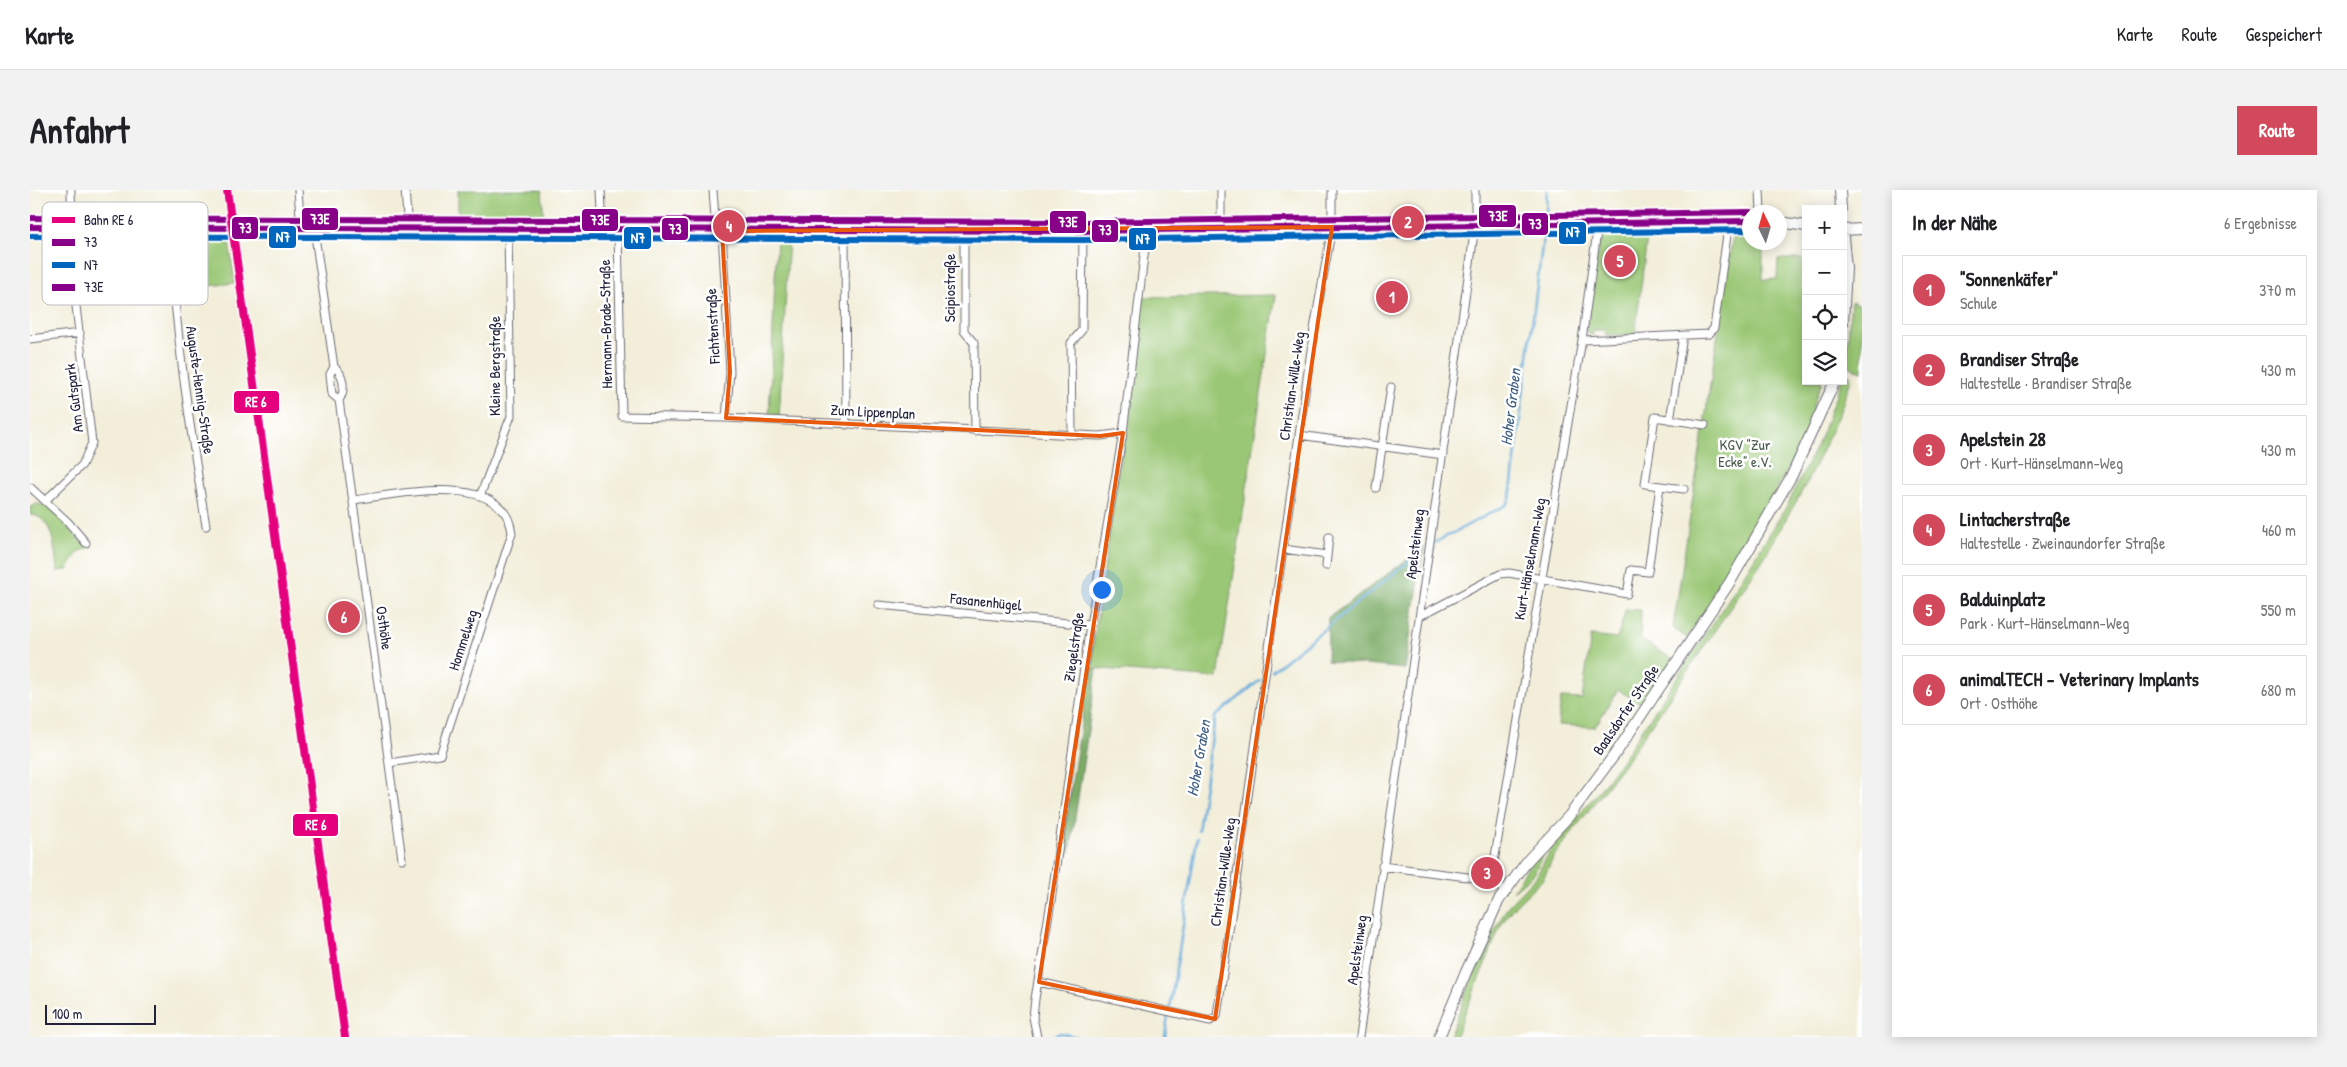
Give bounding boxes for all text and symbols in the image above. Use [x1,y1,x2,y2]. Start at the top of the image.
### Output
text: Karte [25,19,74,51]
text: Karte [2117,22,2154,47]
text: Route [2182,22,2218,47]
text: Gespeichert [2246,22,2322,47]
button: Route [2237,106,2317,155]
text: Anfahrt [30,107,129,154]
legend [42,202,208,305]
pin: 2 [1392,203,1424,241]
line badge: 73E [1478,204,1517,228]
north arrow [1742,205,1787,250]
map controls [1802,205,1847,385]
button: + [1802,205,1847,250]
text: 73E [1487,206,1509,225]
line badge: 73E [301,207,339,231]
pin: 4 [713,207,745,245]
line badge: 73E [581,208,619,232]
text: In der Nähe [1912,208,1997,237]
text: 73E [309,209,331,228]
text: Bahn RE 6 [84,210,134,229]
text: 73E [589,210,611,229]
line badge: 73E [1049,210,1087,234]
text: 73E [1057,212,1079,231]
line badge: 73 [1521,212,1549,236]
text: 6 Ergebnisse [2224,212,2297,234]
text: 73 [1527,214,1542,233]
line badge: 73 [231,216,259,240]
line badge: 73 [661,217,689,241]
text: 73 [237,218,252,237]
text: 73 [667,219,682,238]
line badge: 73 [1091,219,1119,243]
text: 73 [1097,220,1112,239]
line badge: N7 [1558,221,1587,245]
text: N7 [1566,222,1580,241]
line badge: N7 [268,225,297,249]
line badge: N7 [623,226,652,250]
text: N7 [276,227,290,246]
line badge: N7 [1128,227,1157,251]
text: N7 [631,228,645,247]
text: N7 [1136,229,1150,248]
text: 73 [84,232,97,251]
pin: 5 [1604,242,1636,280]
button: − [1802,250,1847,295]
street label: Scipiostraße [939,254,960,322]
text: N7 [84,255,98,274]
street label: Hermann-Brade-Straße [594,259,617,389]
text: "Sonnenkäfer" [1960,266,2058,292]
text: 73E [84,277,103,296]
pin: 1 [1376,278,1408,316]
text: 1 [1926,279,1932,301]
text: 370 m [2259,279,2296,301]
street label: Fichtenstraße [700,288,725,365]
text: Schule [1960,292,1997,314]
button: locate [1802,295,1847,340]
street label: Kleine Bergstraße [484,316,505,416]
street label: Auguste-Hennig-Straße [181,324,220,455]
street label: Christian-Wille-Weg [1273,330,1310,442]
button: layers [1802,340,1847,385]
text: Brandiser Straße [1960,346,2079,372]
text: 2 [1925,359,1933,381]
text: 430 m [2261,359,2296,381]
street label: Am Gutspark [59,362,88,434]
water label: Hoher Graben [1494,366,1526,447]
text: Haltestelle · Brandiser Straße [1960,372,2132,394]
line badge: RE 6 [233,390,280,414]
text: RE 6 [245,392,267,411]
street label: Zum Lippenplan [830,399,916,424]
text: Apelstein 28 [1960,426,2046,452]
park label: KGV "Zur Ecke" e.V. [1718,434,1772,472]
text: 3 [1925,439,1933,461]
text: 430 m [2261,439,2296,461]
text: Ort · Kurt-Hänselmann-Weg [1960,452,2123,474]
street label: Kurt-Hänselmann-Weg [1508,496,1551,622]
text: Lintacherstraße [1960,506,2070,532]
street label: Apelsteinweg [1400,507,1429,580]
text: 4 [1926,519,1932,541]
text: 460 m [2262,519,2296,541]
text: Haltestelle · Zweinaundorfer Straße [1960,532,2165,554]
your location [1089,577,1115,603]
text: Balduinplatz [1960,586,2045,612]
street label: Fasanenhügel [948,587,1023,616]
pin: 6 [328,598,360,636]
text: 5 [1926,599,1932,621]
text: 550 m [2261,599,2296,621]
street label: Osthöhe [371,605,398,651]
street label: Hommelweg [443,606,482,673]
street label: Ziegelstraße [1058,611,1089,683]
text: Park · Kurt-Hänselmann-Weg [1960,612,2129,634]
street label: Baalsdorfer Straße [1588,660,1664,759]
text: animalTECH - Veterinary Implants [1960,666,2199,692]
text: 6 [1926,679,1932,701]
text: 680 m [2261,679,2296,701]
text: Ort · Osthöhe [1960,692,2038,714]
water label: Hoher Graben [1180,716,1216,798]
line badge: RE 6 [292,813,339,837]
text: RE 6 [305,815,327,834]
street label: Christian-Wille-Weg [1204,816,1241,928]
pin: 3 [1471,854,1503,892]
street label: Apelsteinweg [1341,913,1372,986]
scale bar [45,1002,156,1025]
text: 100 m [52,1004,82,1023]

